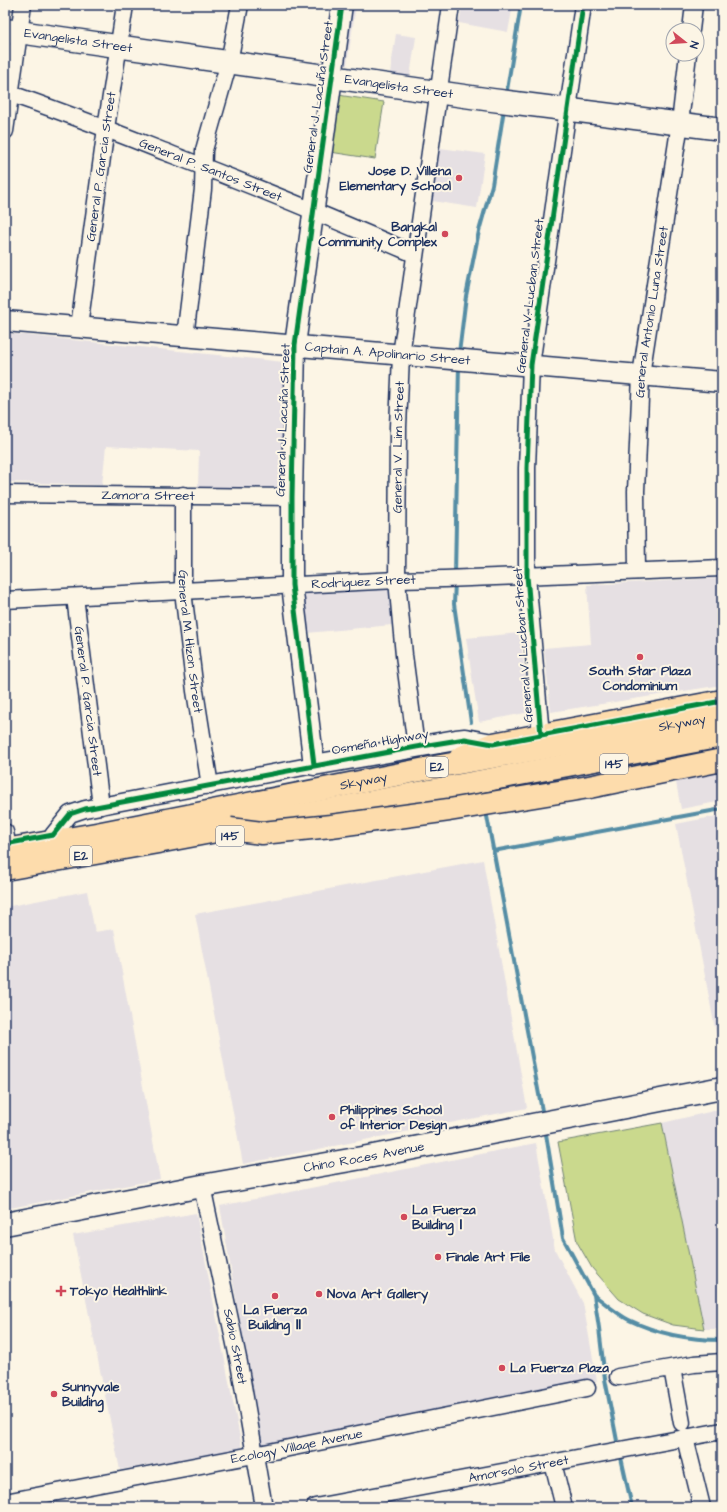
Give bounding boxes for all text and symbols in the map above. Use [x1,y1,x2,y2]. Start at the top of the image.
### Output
street label: General J. Lacuña Street [298,19,338,174]
north arrow [665,22,705,62]
street label: Evangelista Street [23,24,134,57]
text: N [686,39,702,50]
street label: Evangelista Street [344,70,455,103]
street label: General P. Garcia Street [82,90,121,243]
street label: General P. Santos Street [137,134,285,206]
place label: Jose D. Villena Elementary School [340,162,451,196]
marker: Jose D. Villena Elementary School [454,173,464,183]
street label: General V. Lucban Street [512,217,548,374]
place label: Bangkal Community Complex [319,218,438,252]
street label: General Antonio Luna Street [631,224,673,398]
marker: Bangkal Community Complex [440,229,450,239]
street label: Captain A. Apolinario Street [304,338,472,369]
street label: General J. Lacuña Street [271,342,295,497]
street label: General V. Lim Street [388,380,409,513]
street label: Zamora Street [101,486,196,505]
street label: General V. Lucban Street [509,566,537,723]
street label: General M. Hizon Street [174,570,207,715]
street label: Rodriguez Street [311,571,417,593]
street label: General P. Garcia Street [70,625,106,778]
marker: South Star Plaza Condominium [635,652,645,662]
place label: South Star Plaza Condominium [588,662,691,695]
street label: Skyway [657,710,707,736]
street label: Osmeña Highway [330,725,430,760]
road number: 145 [600,754,628,774]
road number: E2 [426,757,448,777]
street label: Skyway [338,768,389,795]
road number: 145 [216,826,244,846]
road number: E2 [70,846,92,866]
place label: Philippines School of Interior Design [340,1101,447,1136]
marker: Philippines School of Interior Design [327,1112,337,1122]
street label: Chino Roces Avenue [302,1137,426,1177]
place label: La Fuerza Building Ⅰ [412,1201,476,1236]
marker: La Fuerza Building Ⅰ [399,1212,409,1222]
place label: Finale Art File [446,1248,530,1266]
marker: Finale Art File [433,1252,443,1262]
place label: Tokyo Healthlink [69,1282,168,1301]
marker: Tokyo Healthlink [55,1285,67,1297]
place label: Nova Art Gallery [327,1285,429,1304]
marker: Nova Art Gallery [314,1289,324,1299]
marker: La Fuerza Building Ⅱ [270,1291,280,1301]
place label: La Fuerza Building Ⅱ [243,1301,307,1336]
street label: Sabio Street [219,1307,252,1387]
place label: La Fuerza Plaza [510,1359,609,1377]
marker: La Fuerza Plaza [497,1363,507,1373]
place label: Sunnyvale Building [61,1378,120,1413]
marker: Sunnyvale Building [49,1389,59,1399]
street label: Ecology Village Avenue [229,1424,364,1468]
street label: Amorsolo Street [467,1451,571,1487]

